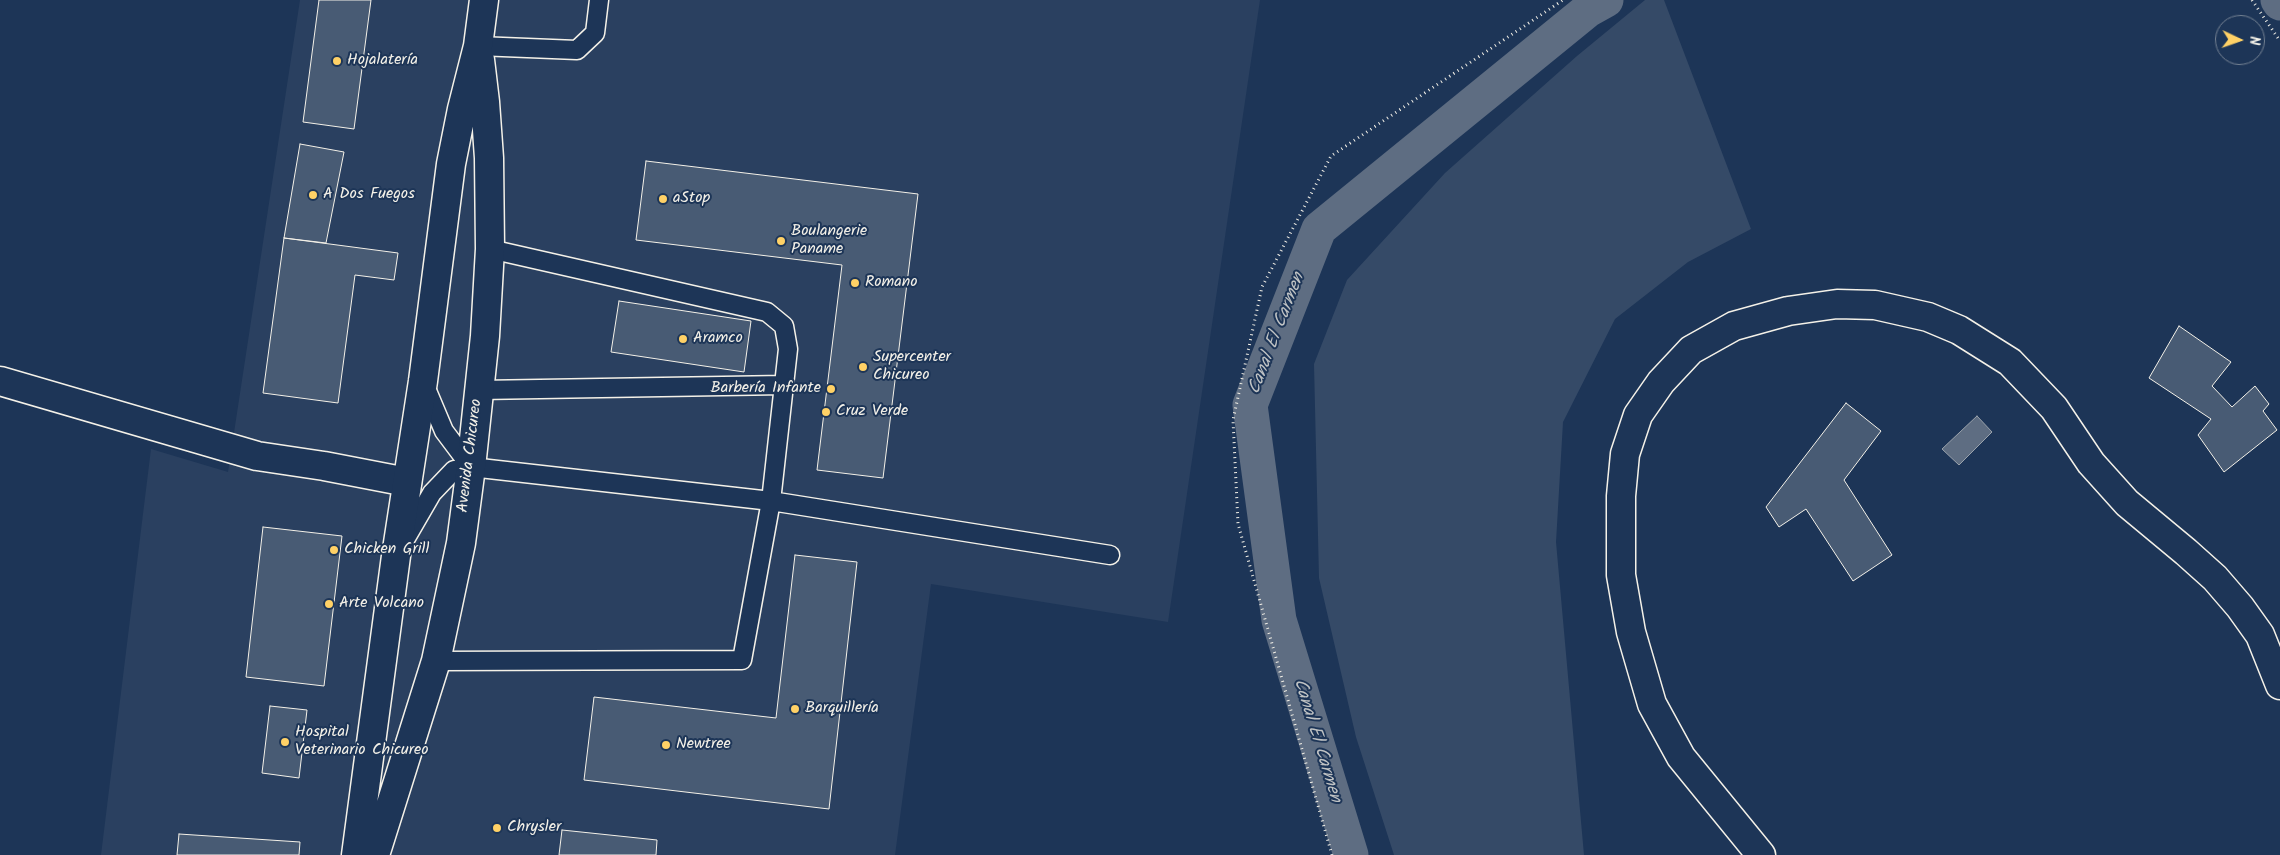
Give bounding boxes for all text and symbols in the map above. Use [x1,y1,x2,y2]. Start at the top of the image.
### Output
north arrow [2215,15,2265,65]
text: N [2243,36,2265,46]
place label: Hojalatería [347,51,418,71]
marker: Hojalatería [331,55,343,67]
place label: A Dos Fuegos [323,185,415,205]
marker: A Dos Fuegos [307,189,319,201]
place label: aStop [673,189,710,209]
marker: aStop [657,193,669,205]
place label: Boulangerie Paname [791,222,867,260]
marker: Boulangerie Paname [775,235,787,247]
water label: Canal El Carmen [1245,270,1311,398]
place label: Romano [865,273,918,293]
marker: Romano [849,277,861,289]
place label: Aramco [693,329,743,349]
marker: Aramco [677,333,689,345]
place label: Supercenter Chicureo [873,348,951,386]
marker: Supercenter Chicureo [857,361,869,373]
place label: Barbería Infante [710,379,821,399]
marker: Barbería Infante [825,383,837,395]
street label: Avenida Chicureo [454,398,488,514]
place label: Cruz Verde [836,402,908,422]
marker: Cruz Verde [820,406,832,418]
place label: Chicken Grill [344,540,429,560]
marker: Chicken Grill [328,544,340,556]
place label: Arte Volcano [339,594,424,614]
marker: Arte Volcano [323,598,335,610]
water label: Canal El Carmen [1287,677,1345,805]
place label: Barquillería [805,699,879,719]
marker: Barquillería [789,703,801,715]
place label: Hospital Veterinario Chicureo [295,723,429,761]
place label: Newtree [676,735,731,755]
marker: Hospital Veterinario Chicureo [279,736,291,748]
marker: Newtree [660,739,672,751]
place label: Chrysler [507,818,561,838]
marker: Chrysler [491,822,503,834]

